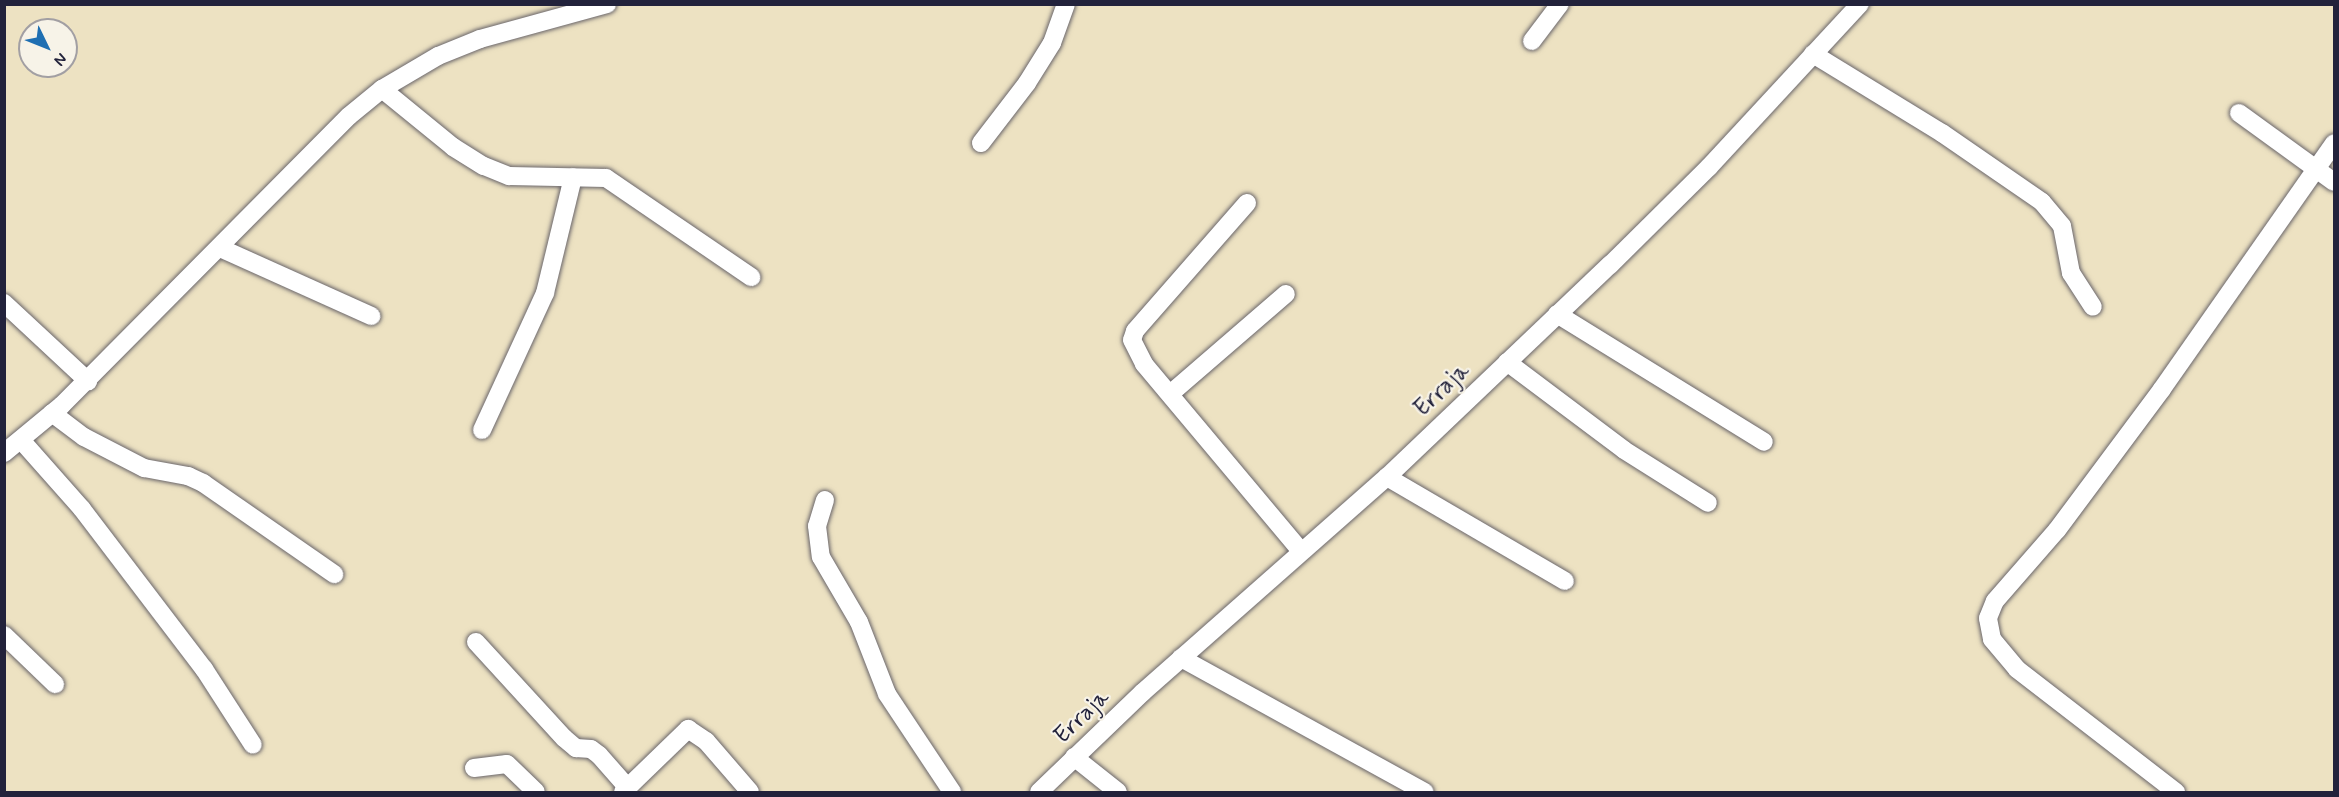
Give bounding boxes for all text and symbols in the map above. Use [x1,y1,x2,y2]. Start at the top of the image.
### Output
north arrow [18,18,78,78]
text: N [49,48,71,70]
street label: Erraja [1408,357,1476,423]
street label: Erraja [1048,684,1116,750]

